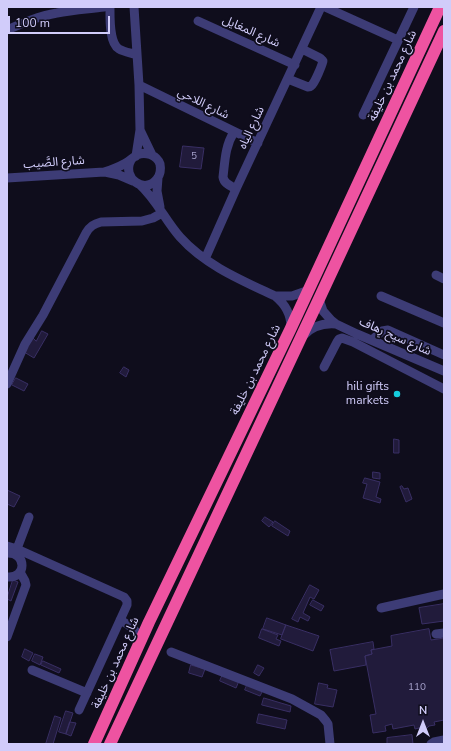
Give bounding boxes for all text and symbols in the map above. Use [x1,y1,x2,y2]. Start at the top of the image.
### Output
scale bar [10,8,112,34]
street label: شارع المغايل [220,13,282,51]
text: 100 m [15,15,50,31]
street label: شارع محمد بن خليفة [366,28,420,124]
street label: شارع اللاحي [175,85,231,123]
street label: شارع الياه [236,104,268,152]
house number: 5 [191,151,197,163]
street label: شارع الصَّيب [23,154,85,172]
street label: شارع سيح رِهاف [357,315,433,359]
street label: شارع محمد بن خليفة [228,322,284,418]
place label: hili gifts markets [346,380,389,408]
marker: hili gifts markets [392,389,402,399]
street label: شارع محمد بن خليفة [89,615,143,711]
house number: 110 [408,682,426,694]
north arrow [403,703,443,743]
text: N [419,703,427,718]

